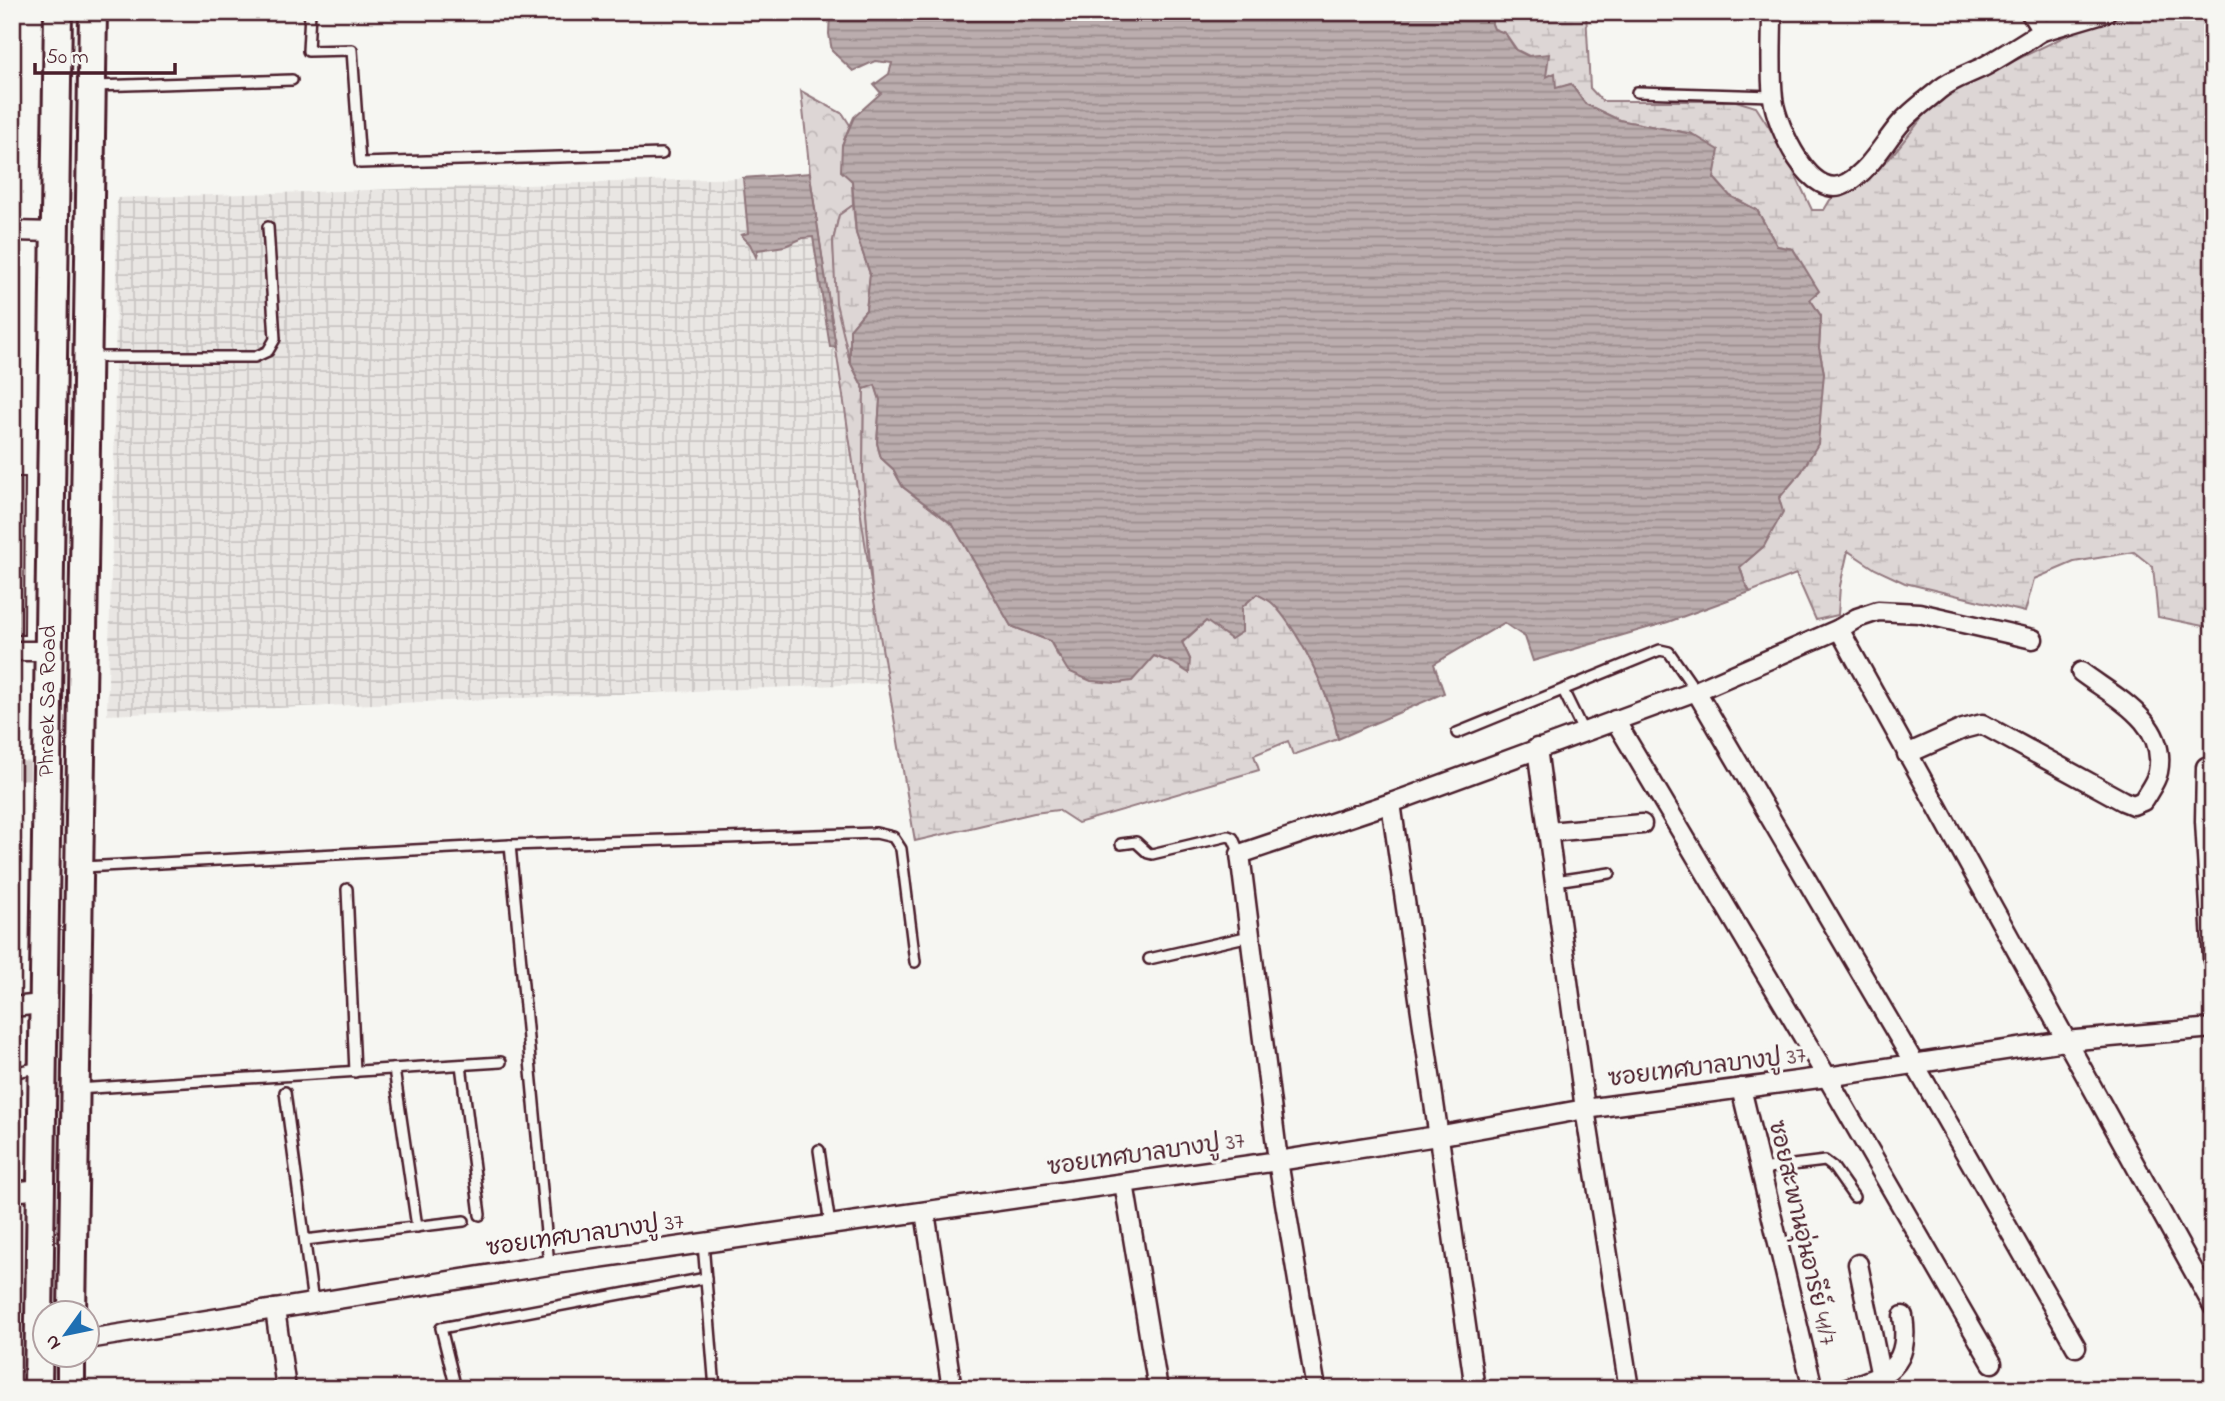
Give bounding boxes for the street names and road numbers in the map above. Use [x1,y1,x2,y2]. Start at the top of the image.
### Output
street label: Phraek Sa Road [30,625,66,777]
street label: ซอยเทศบาลบางปู 37 [1606,1039,1808,1097]
street label: ซอยสะพานอุ่นอารีย์ 41/7 [1759,1117,1845,1349]
street label: ซอยเทศบาลบางปู 37 [1045,1125,1247,1185]
street label: ซอยเทศบาลบางปู 37 [484,1206,686,1266]

